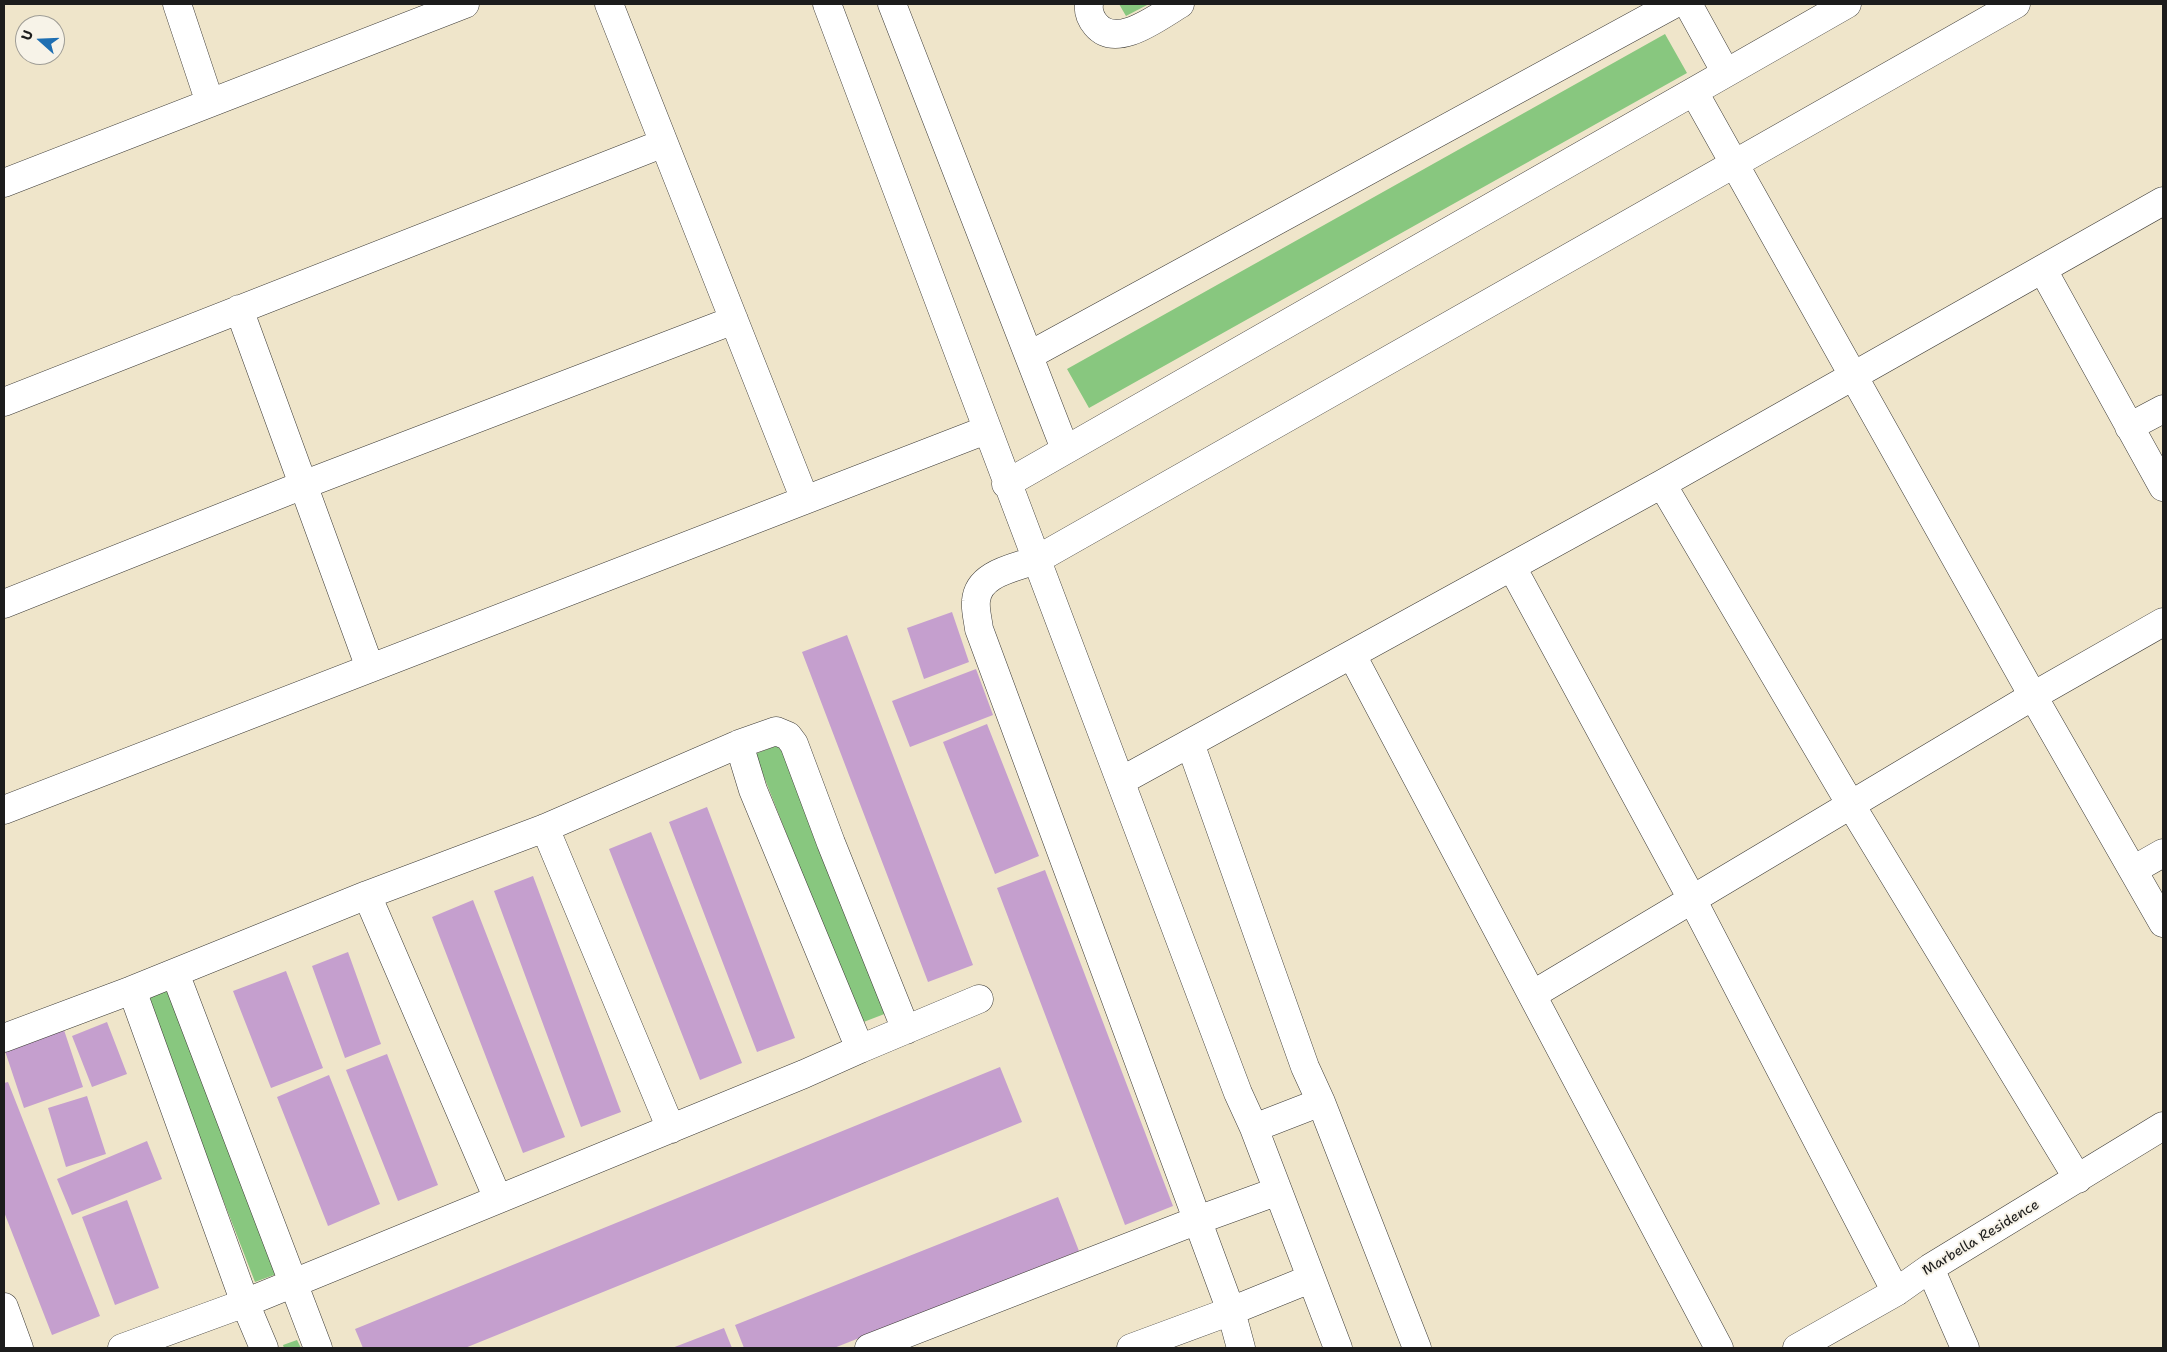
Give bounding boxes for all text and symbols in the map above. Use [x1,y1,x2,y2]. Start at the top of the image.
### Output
north arrow [15,15,65,65]
text: U [17,28,37,43]
street label: Marbella Residence [1920,1197,2042,1279]

